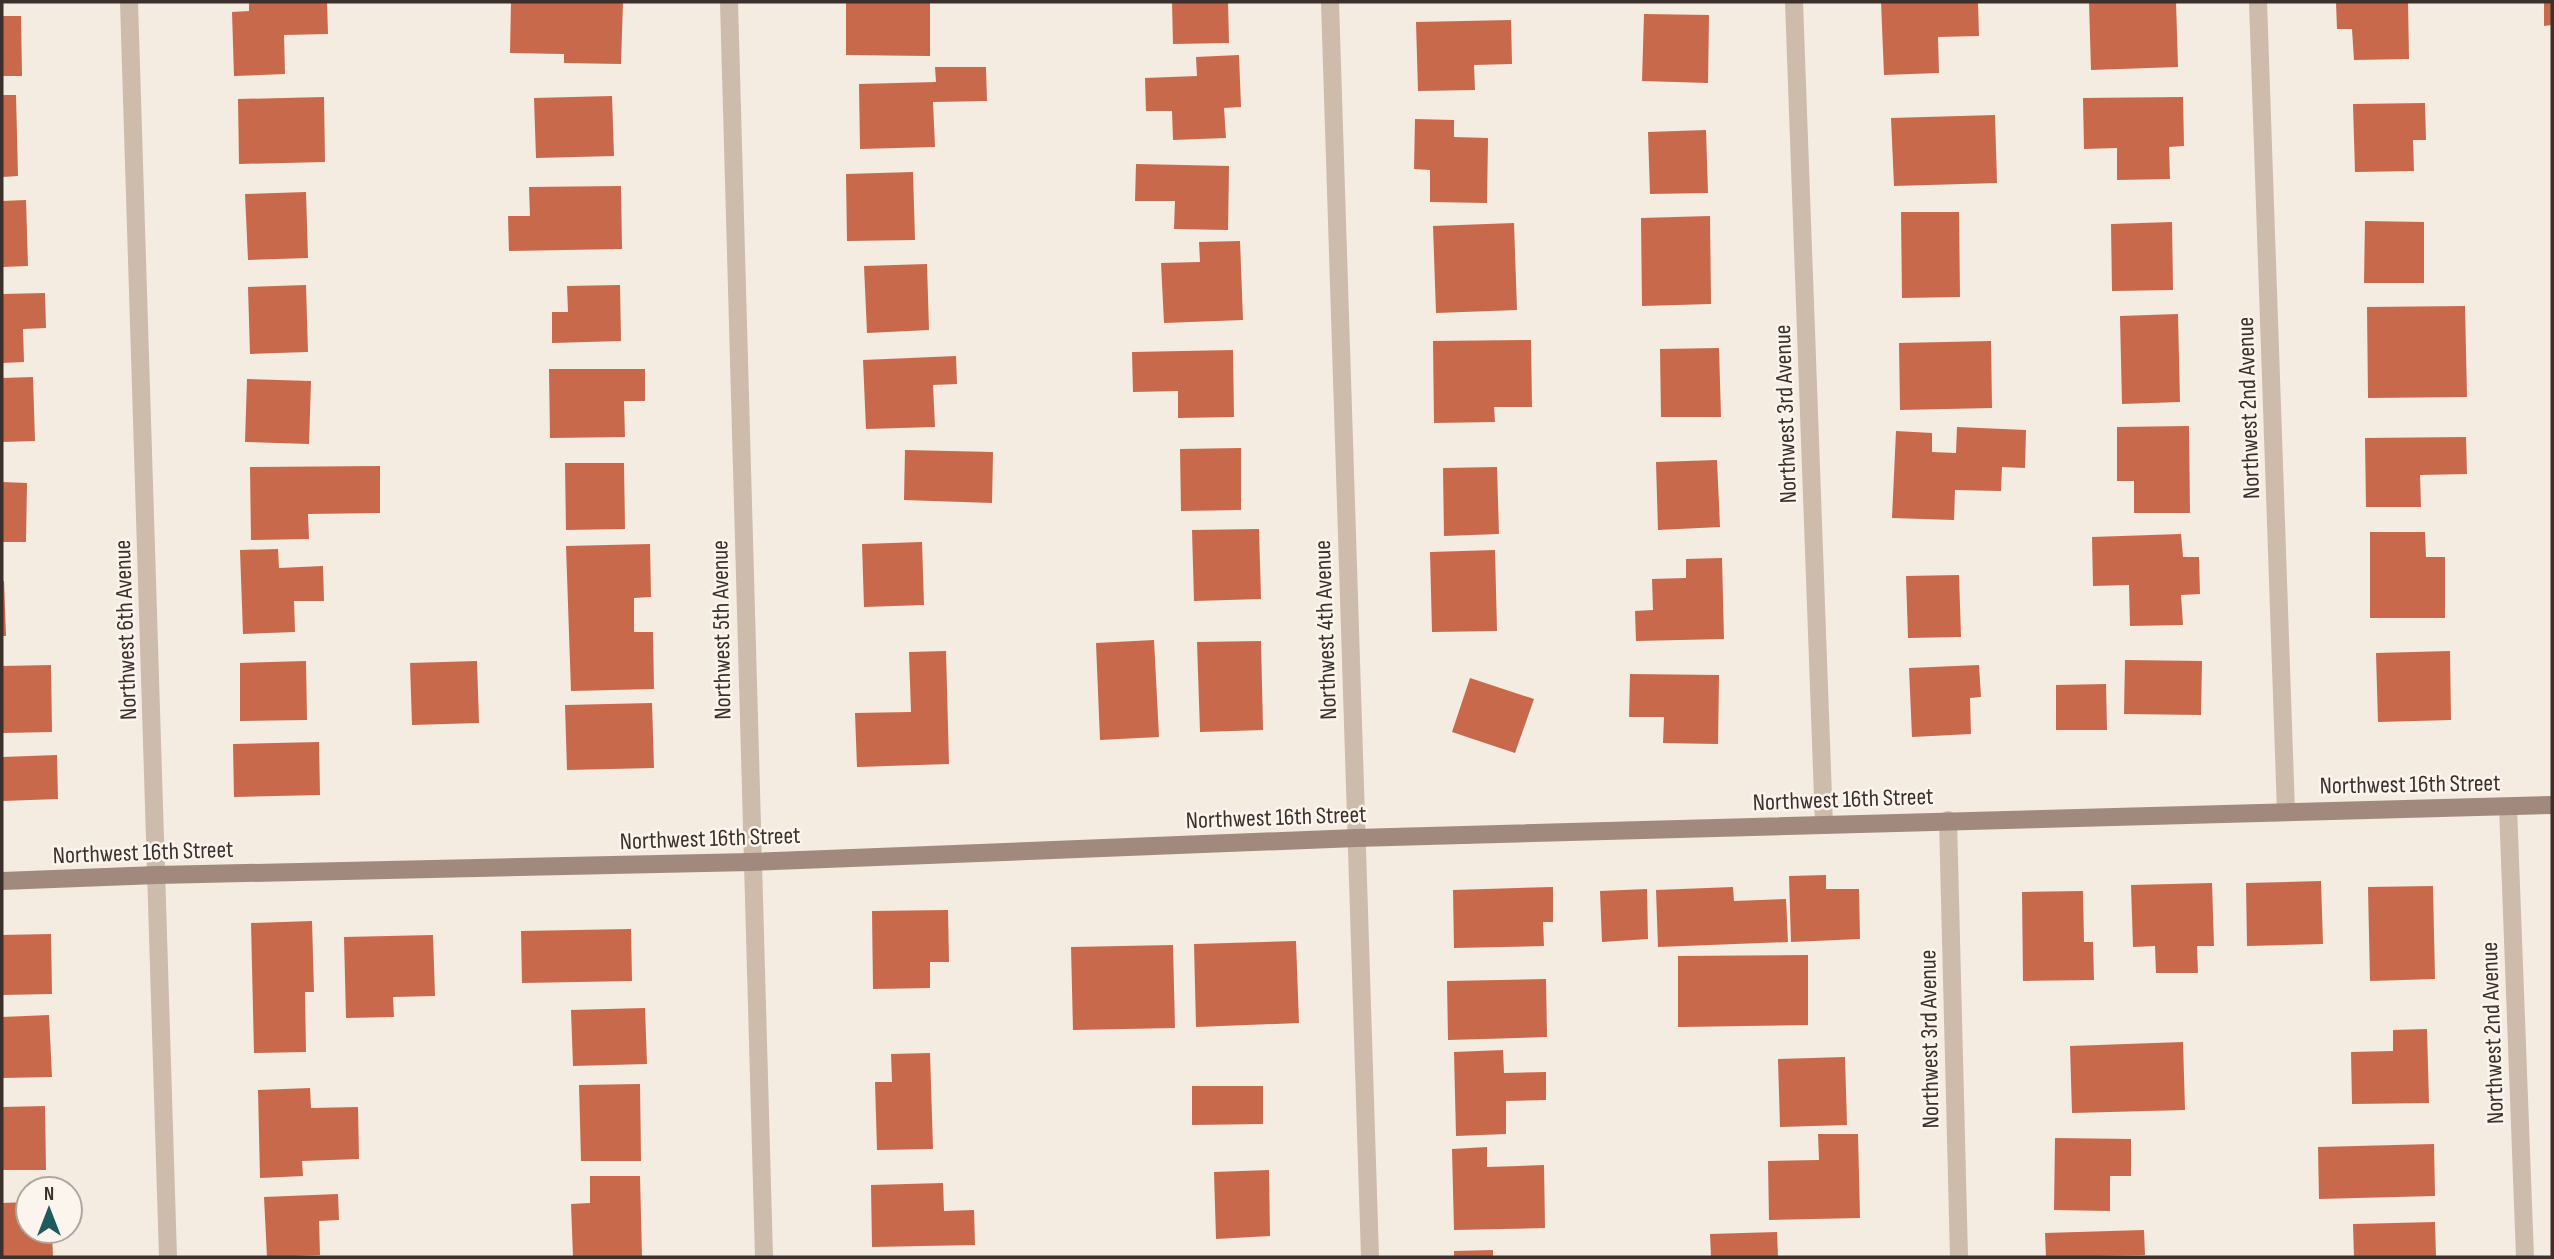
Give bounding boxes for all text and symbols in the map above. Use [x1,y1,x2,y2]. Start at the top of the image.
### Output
street label: Northwest 2nd Avenue [2231,316,2266,500]
street label: Northwest 3rd Avenue [1768,324,1803,504]
street label: Northwest 6th Avenue [108,539,143,721]
street label: Northwest 5th Avenue [705,540,738,720]
street label: Northwest 4th Avenue [1308,540,1343,720]
street label: Northwest 16th Street [2319,768,2501,801]
street label: Northwest 16th Street [1752,782,1934,817]
street label: Northwest 16th Street [1185,800,1367,835]
street label: Northwest 16th Street [619,821,801,856]
street label: Northwest 16th Street [52,835,234,870]
street label: Northwest 2nd Avenue [2475,941,2510,1125]
street label: Northwest 3rd Avenue [1913,949,1946,1129]
north arrow [14,1175,84,1245]
text: N [44,1183,54,1206]

